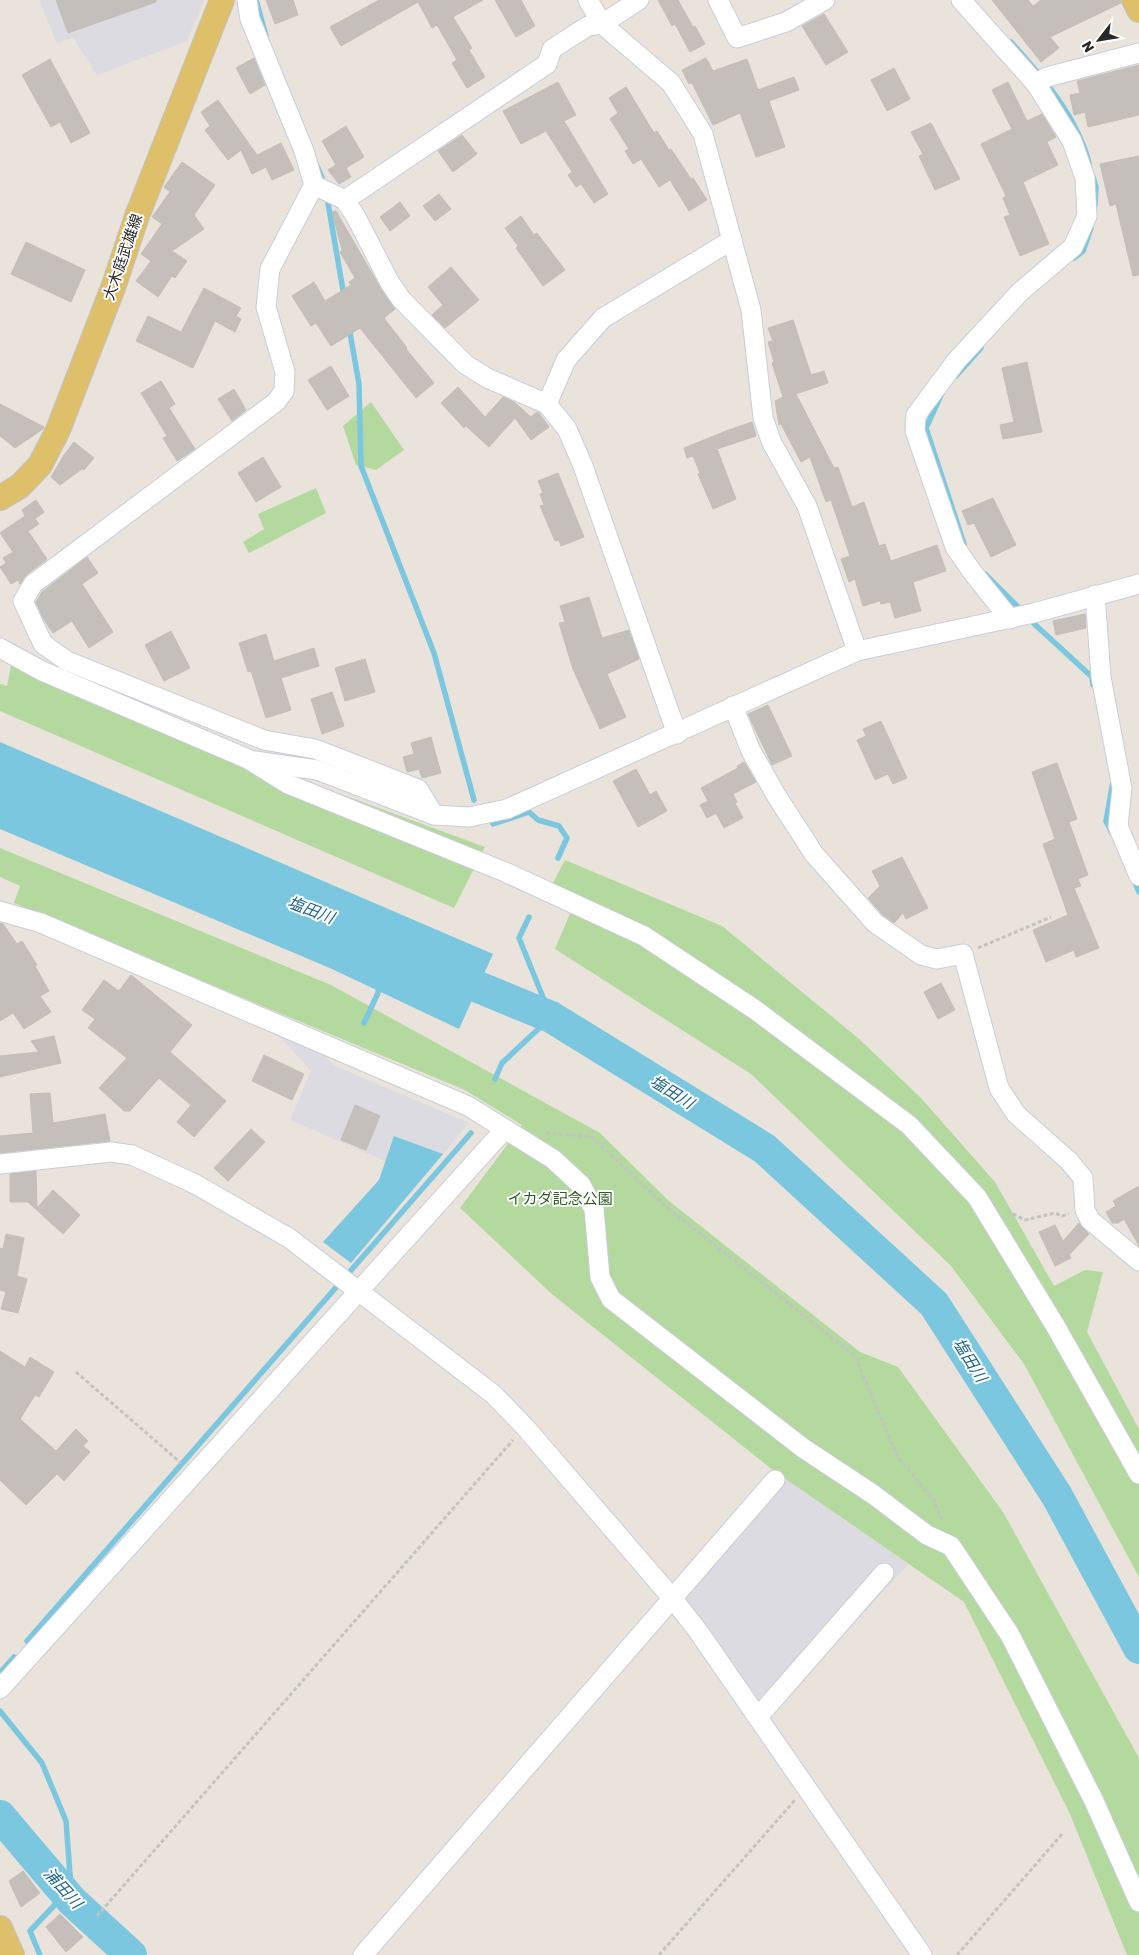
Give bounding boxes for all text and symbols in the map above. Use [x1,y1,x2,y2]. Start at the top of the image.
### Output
north arrow [1074,15,1124,65]
text: N [1078,38,1098,55]
street label: 大木庭武雄線 [100,212,146,302]
water label: 塩田川 [285,893,339,928]
water label: 塩田川 [647,1071,699,1114]
park label: イカダ記念公園 [507,1190,613,1208]
water label: 塩田川 [949,1335,992,1387]
water label: 浦田川 [40,1864,87,1914]

